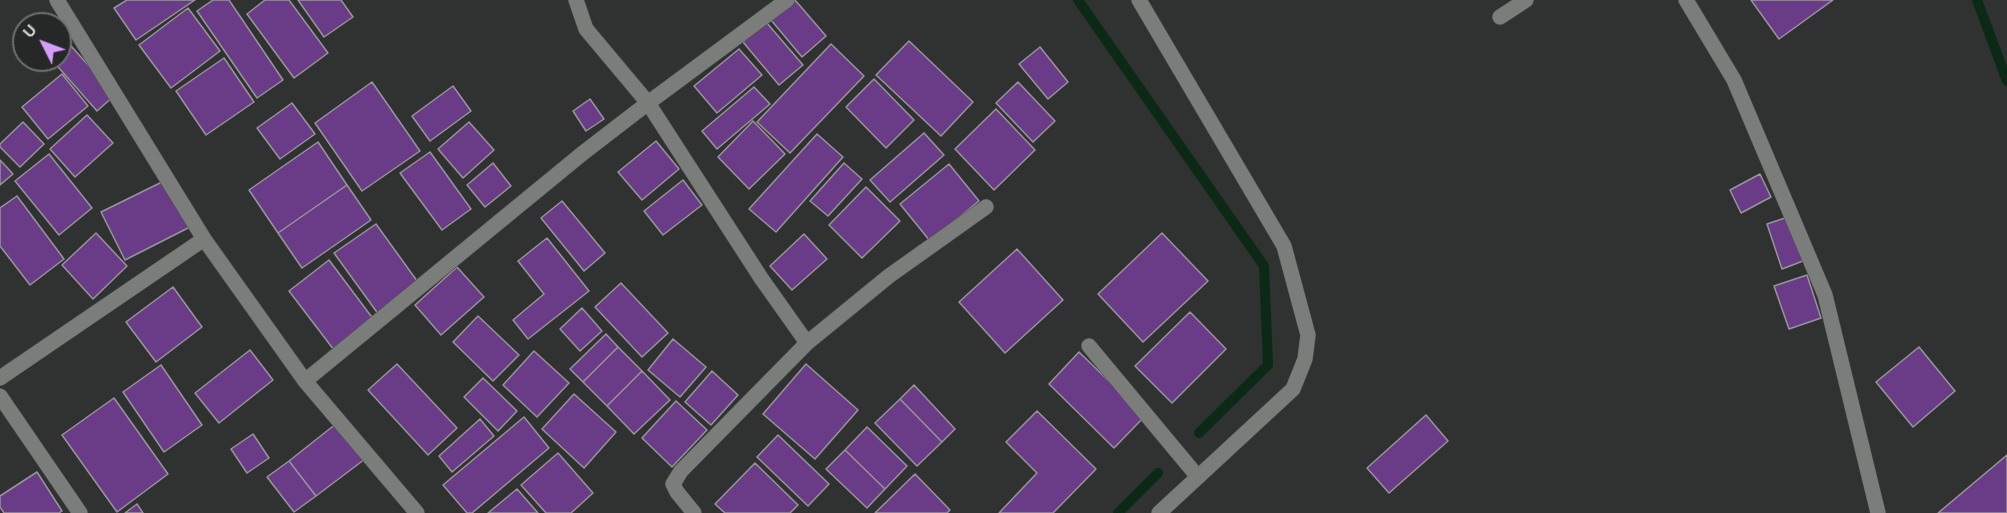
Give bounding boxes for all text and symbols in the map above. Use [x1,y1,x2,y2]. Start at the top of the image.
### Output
north arrow [12,12,72,72]
text: U [19,20,41,42]

